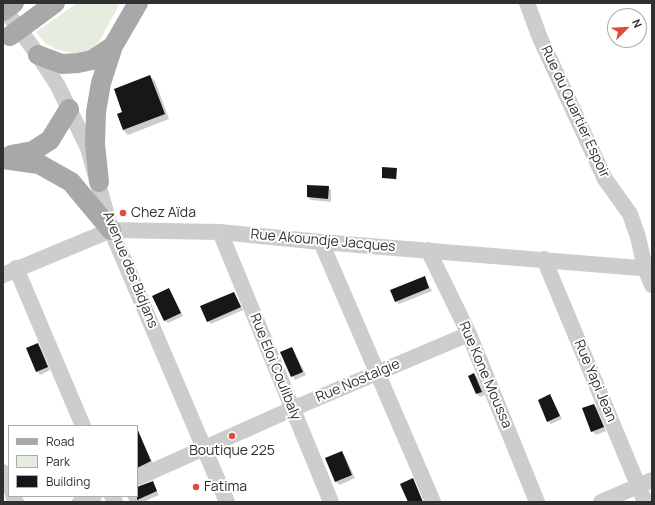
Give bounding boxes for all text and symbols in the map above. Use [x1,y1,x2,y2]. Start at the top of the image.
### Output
north arrow [607,8,647,48]
text: N [629,17,646,30]
street label: Rue du Quartier Espoir [537,43,613,181]
place label: Chez Aïda [131,205,196,221]
marker: Chez Aïda [118,208,128,218]
street label: Avenue des Bidjans [99,209,161,331]
street label: Rue Akoundje Jacques [250,226,396,256]
street label: Rue Eloi Coulibaly [246,311,304,423]
street label: Rue Kone Moussa [455,319,515,431]
street label: Rue Yapi Jean [570,337,620,425]
street label: Rue Nostalgie [313,356,403,406]
legend [8,425,138,497]
marker: Boutique 225 [227,431,237,441]
text: Road [46,433,74,450]
place label: Boutique 225 [189,443,275,459]
text: Park [46,453,70,470]
text: Building [46,473,90,490]
place label: Fatima [204,479,247,495]
marker: Fatima [191,482,201,492]

